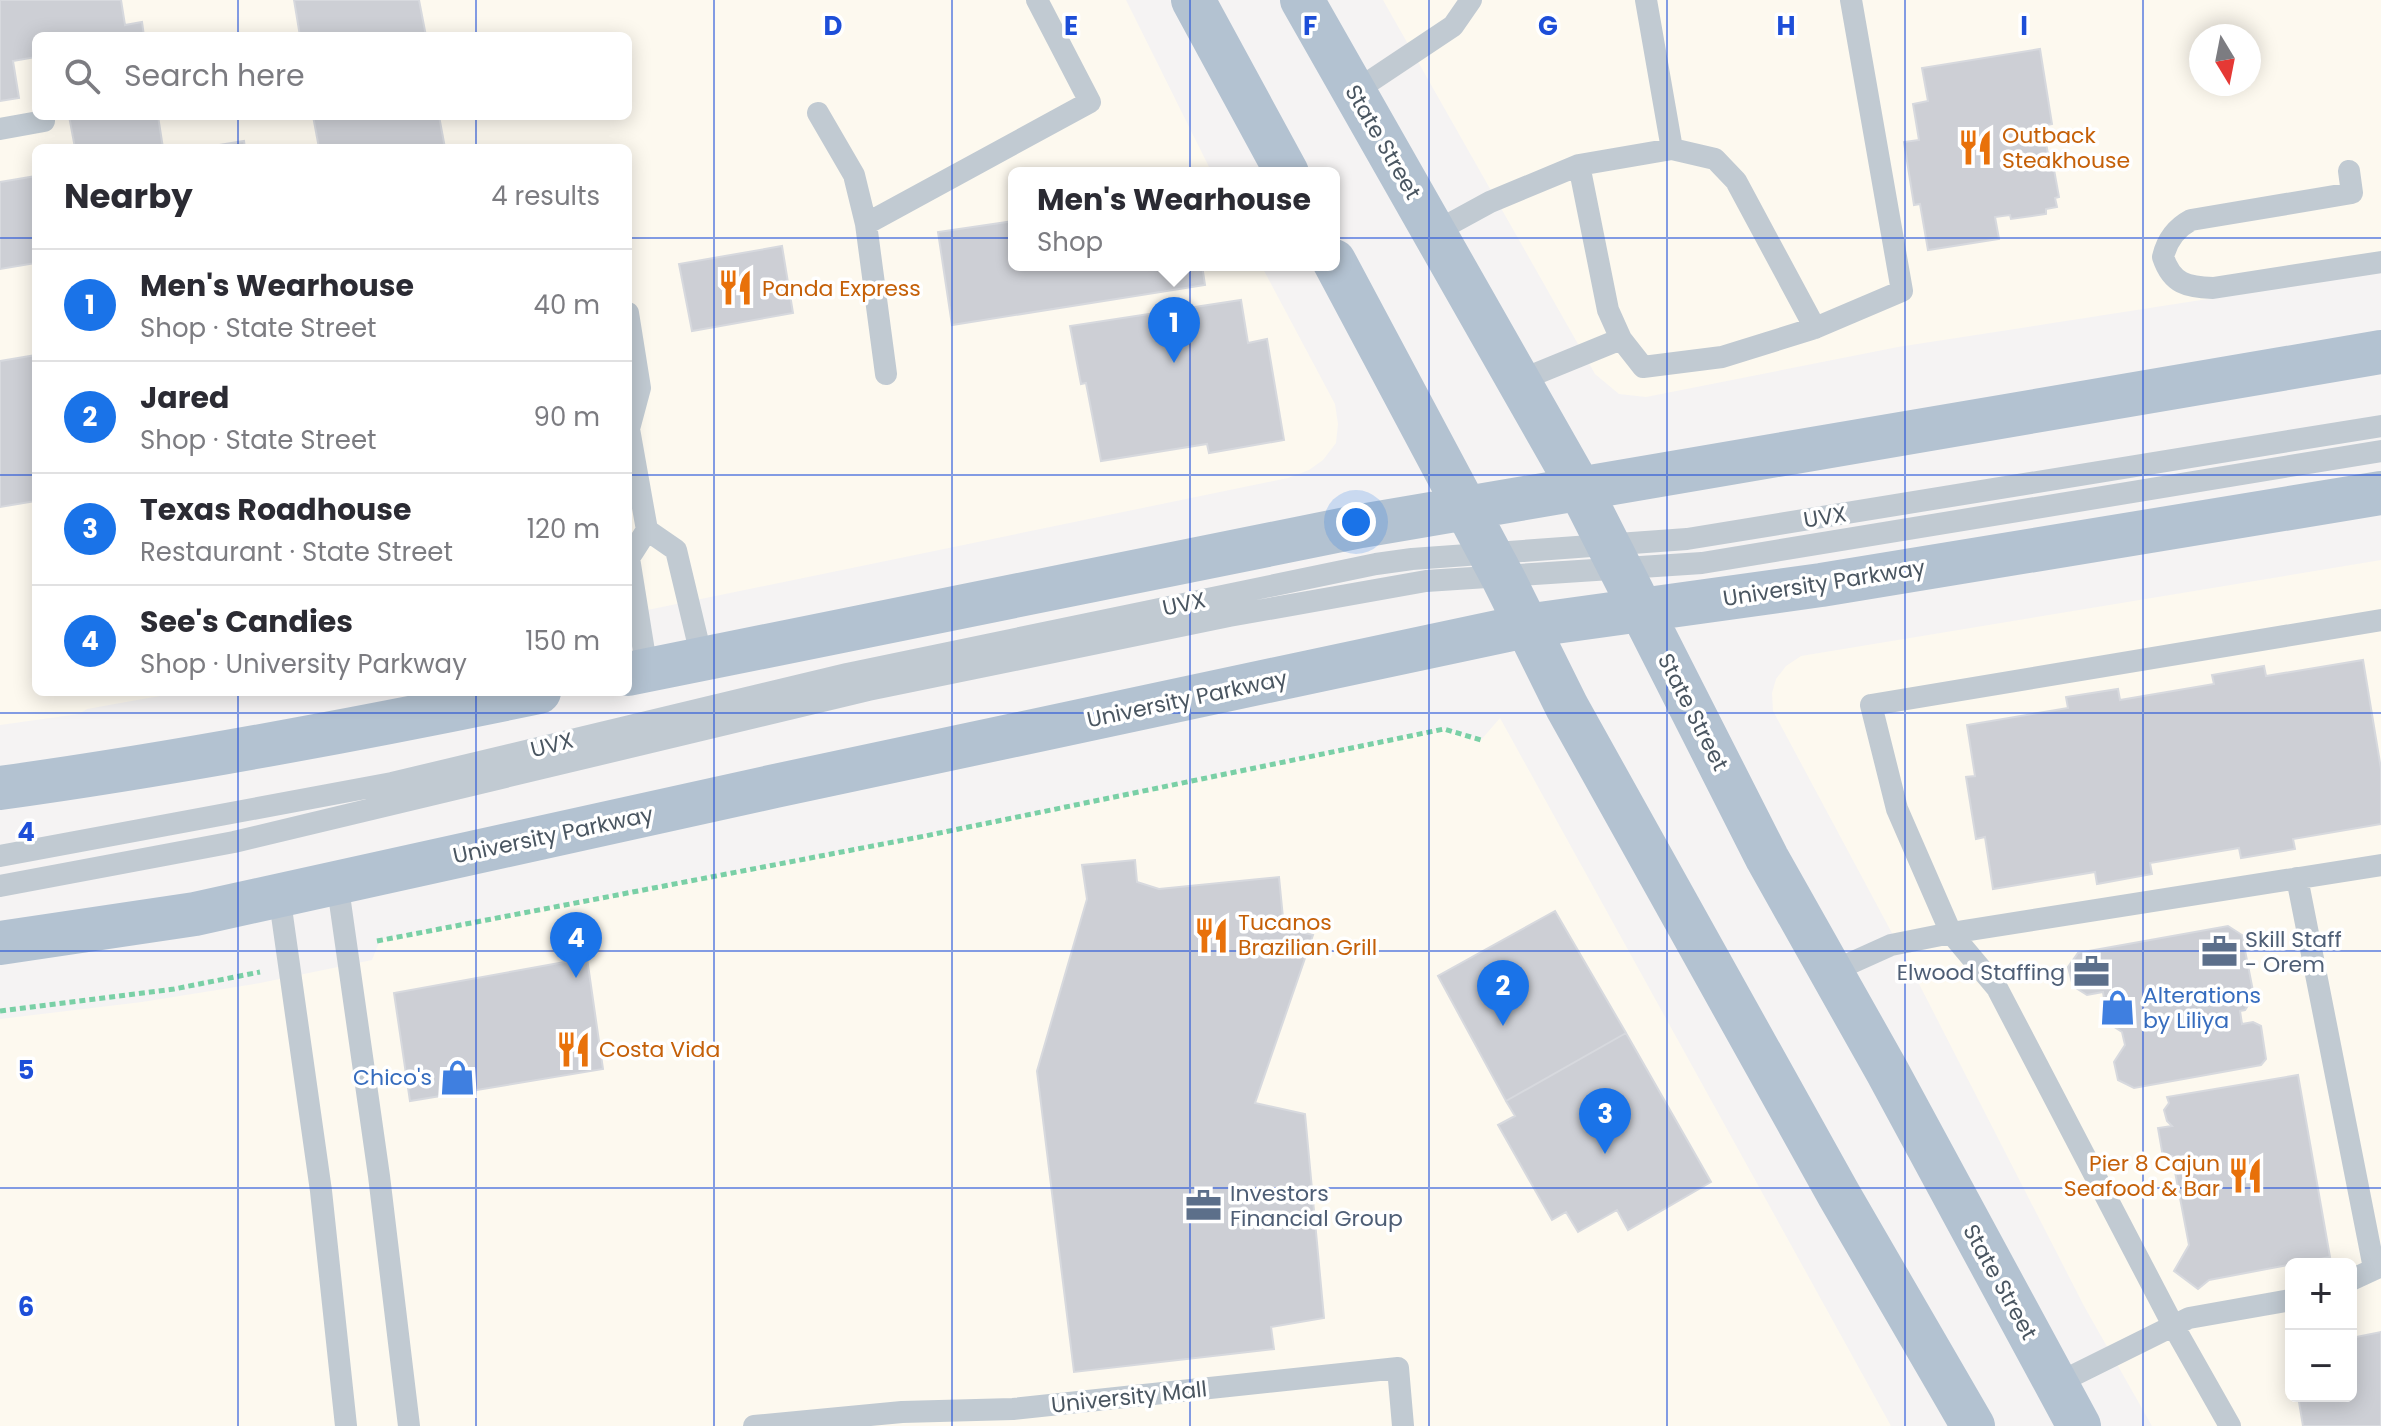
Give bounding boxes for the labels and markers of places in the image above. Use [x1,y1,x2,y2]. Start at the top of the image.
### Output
place label: Outback Steakhouse [2002,120,2130,176]
restaurant icon: Outback Steakhouse [1957,129,1995,167]
restaurant icon: Panda Express [717,269,755,307]
place label: Panda Express [762,273,921,304]
pin: 1 [1148,297,1200,363]
place label: Tucanos Brazilian Grill [1238,907,1377,963]
pin: 4 [550,912,602,978]
restaurant icon: Tucanos Brazilian Grill [1193,916,1231,954]
place label: Skill Staff - Orem [2245,924,2342,980]
office icon: Skill Staff - Orem [2200,933,2238,971]
office icon: Elwood Staffing [2072,953,2110,991]
place label: Elwood Staffing [1897,957,2065,988]
pin: 2 [1477,960,1529,1026]
place label: Alterations by Liliya [2143,980,2261,1036]
shop icon: Alterations by Liliya [2098,989,2136,1027]
restaurant icon: Costa Vida [554,1030,592,1068]
place label: Costa Vida [599,1034,720,1065]
shop icon: Chico's [439,1058,477,1096]
place label: Chico's [353,1062,432,1093]
pin: 3 [1579,1088,1631,1154]
place label: Pier 8 Cajun Seafood & Bar [2064,1148,2220,1204]
restaurant icon: Pier 8 Cajun Seafood & Bar [2227,1157,2265,1195]
place label: Investors Financial Group [1230,1178,1403,1234]
office icon: Investors Financial Group [1185,1187,1223,1225]

